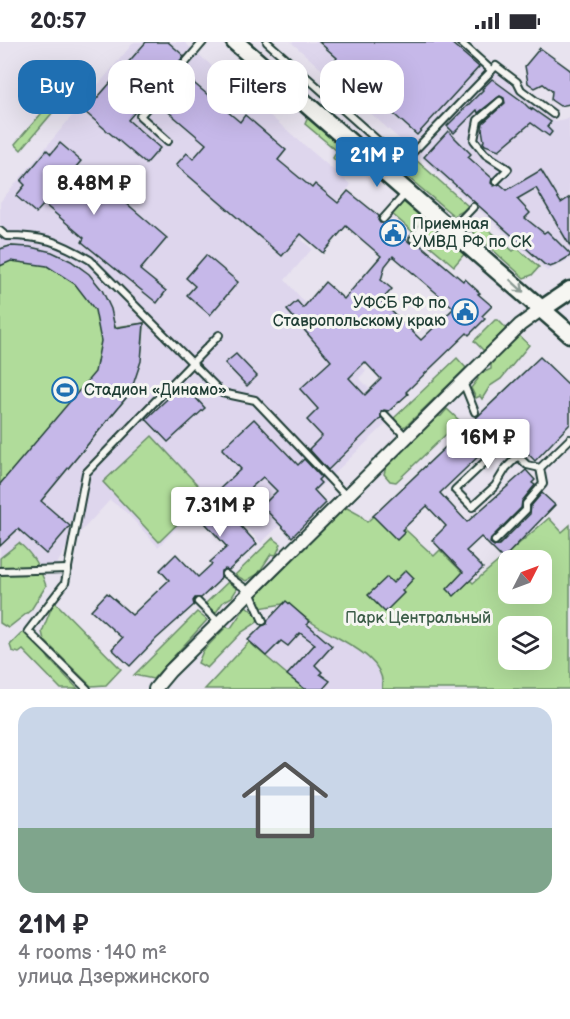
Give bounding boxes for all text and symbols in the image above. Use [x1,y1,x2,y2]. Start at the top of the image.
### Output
text: 20:57 [30,8,87,35]
chip: Buy [18,60,96,114]
chip: Rent [108,60,195,114]
chip: Filters [207,60,308,114]
chip: New [320,60,404,114]
pin: 21M ₽ [335,137,419,188]
text: 21M ₽ [350,144,404,168]
pin: 8.48M ₽ [39,165,149,216]
text: 8.48M ₽ [57,172,131,196]
place label: Приемная УМВД РФ по СК [412,215,532,252]
public building icon: Приемная УМВД РФ по СК [378,218,408,248]
one-way arrow [509,279,524,293]
place label: УФСБ РФ по Ставропольскому краю [273,294,446,331]
public building icon: УФСБ РФ по Ставропольскому краю [450,297,480,327]
sports icon: Стадион «Динамо» [50,375,80,405]
place label: Стадион «Динамо» [84,381,227,400]
pin: 16M ₽ [446,419,530,470]
text: 16M ₽ [461,426,515,450]
pin: 7.31M ₽ [165,487,275,538]
text: 7.31M ₽ [185,494,255,518]
north arrow [498,550,552,604]
map controls [498,550,552,670]
park label: Парк Центральный [345,609,491,628]
button: layers [498,616,552,670]
icon: home [231,746,339,854]
text: 21M ₽ [18,910,89,941]
text: 4 rooms · 140 m² [18,941,167,965]
text: улица Дзержинского [18,965,209,989]

